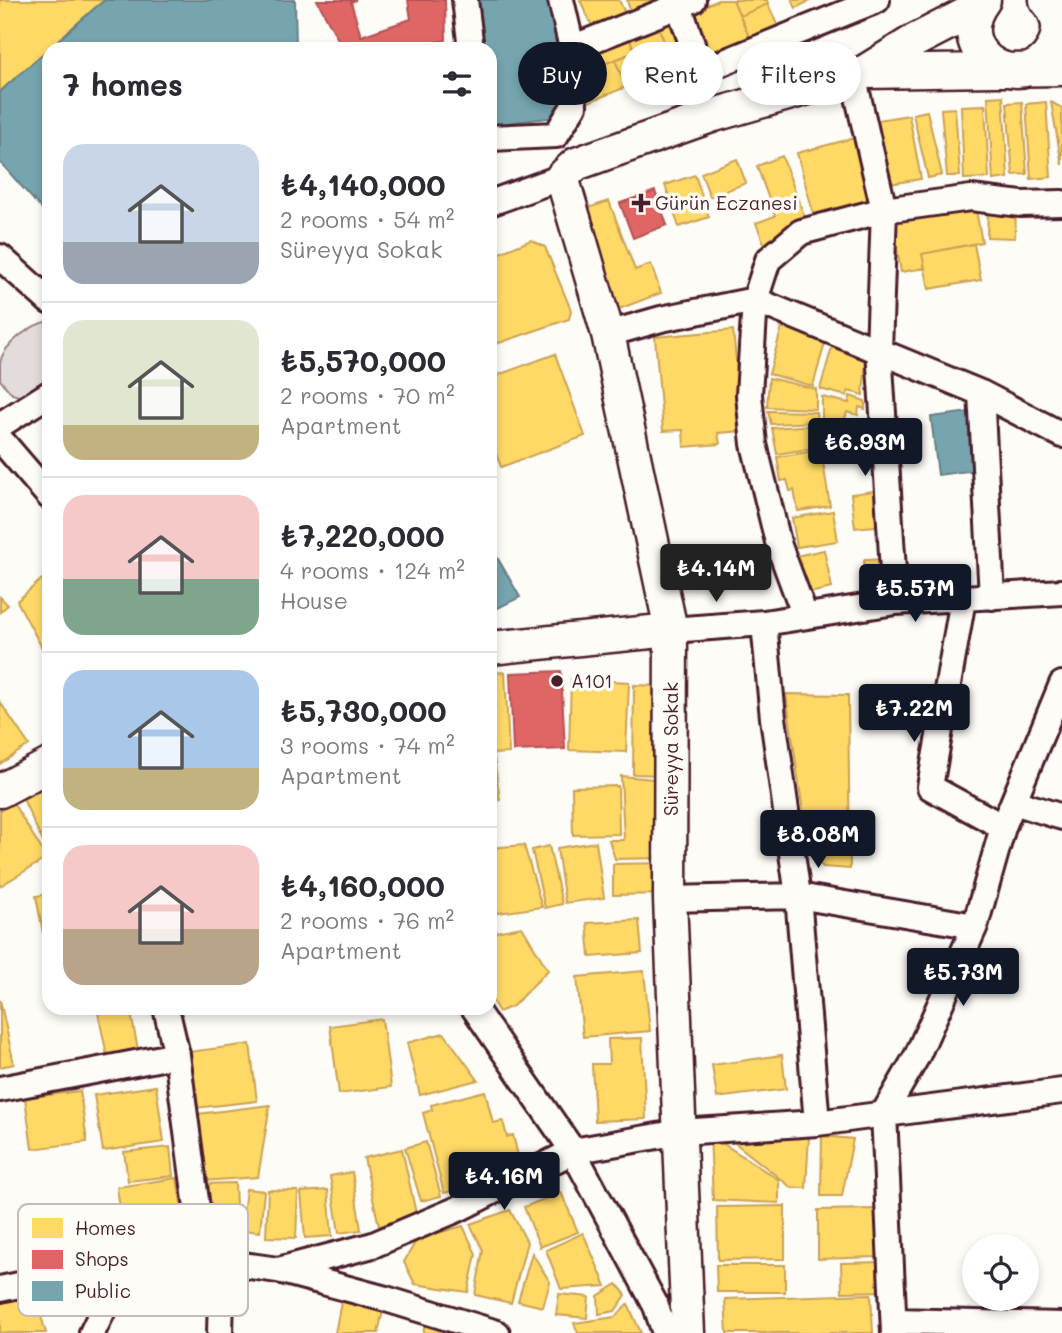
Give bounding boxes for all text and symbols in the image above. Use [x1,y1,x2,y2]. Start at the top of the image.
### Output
chip: Buy [518,42,607,105]
chip: Rent [621,42,723,105]
chip: Filters [737,42,861,105]
text: 7 homes [63,64,183,104]
icon: filters [438,65,476,103]
text: ₺4,140,000 [280,164,446,204]
icon: home [119,172,203,256]
place label: Gürün Eczanesi [655,190,798,215]
marker: Gürün Eczanesi [633,195,649,211]
text: 2 rooms · 54 m² [280,204,455,234]
text: Süreyya Sokak [280,234,442,264]
text: ₺5,570,000 [280,340,446,380]
icon: home [119,348,203,432]
text: 2 rooms · 70 m² [280,380,455,410]
text: Apartment [280,410,402,440]
pin: ₺6.93M [808,419,922,478]
text: ₺6.93M [824,426,906,456]
text: ₺7,220,000 [280,515,445,555]
icon: home [119,523,203,607]
pin: ₺4.14M [659,544,773,604]
text: ₺4.14M [676,552,756,582]
text: 4 rooms · 124 m² [280,555,465,585]
pin: ₺5.57M [858,564,972,624]
text: ₺5.57M [875,572,955,602]
text: House [280,585,348,615]
place label: A101 [571,668,613,693]
marker: A101 [549,673,565,689]
street label: Süreyya Sokak [658,682,683,816]
pin: ₺7.22M [857,684,971,744]
text: ₺5,730,000 [280,690,447,730]
text: ₺7.22M [875,692,953,722]
icon: home [119,698,203,782]
text: 3 rooms · 74 m² [280,730,455,760]
text: Apartment [280,760,402,790]
pin: ₺8.08M [761,810,875,870]
text: ₺8.08M [776,818,860,848]
text: ₺4,160,000 [280,865,445,905]
icon: home [119,873,203,957]
text: 2 rooms · 76 m² [280,905,454,935]
text: Apartment [280,935,402,965]
pin: ₺5.73M [906,948,1020,1008]
text: ₺5.73M [923,956,1003,986]
pin: ₺4.16M [447,1152,561,1212]
text: ₺4.16M [465,1160,543,1190]
legend [18,1204,248,1316]
text: Homes [75,1215,136,1240]
map controls [962,1234,1039,1311]
button: locate [962,1234,1039,1311]
text: Shops [75,1246,129,1271]
text: Public [75,1278,131,1303]

